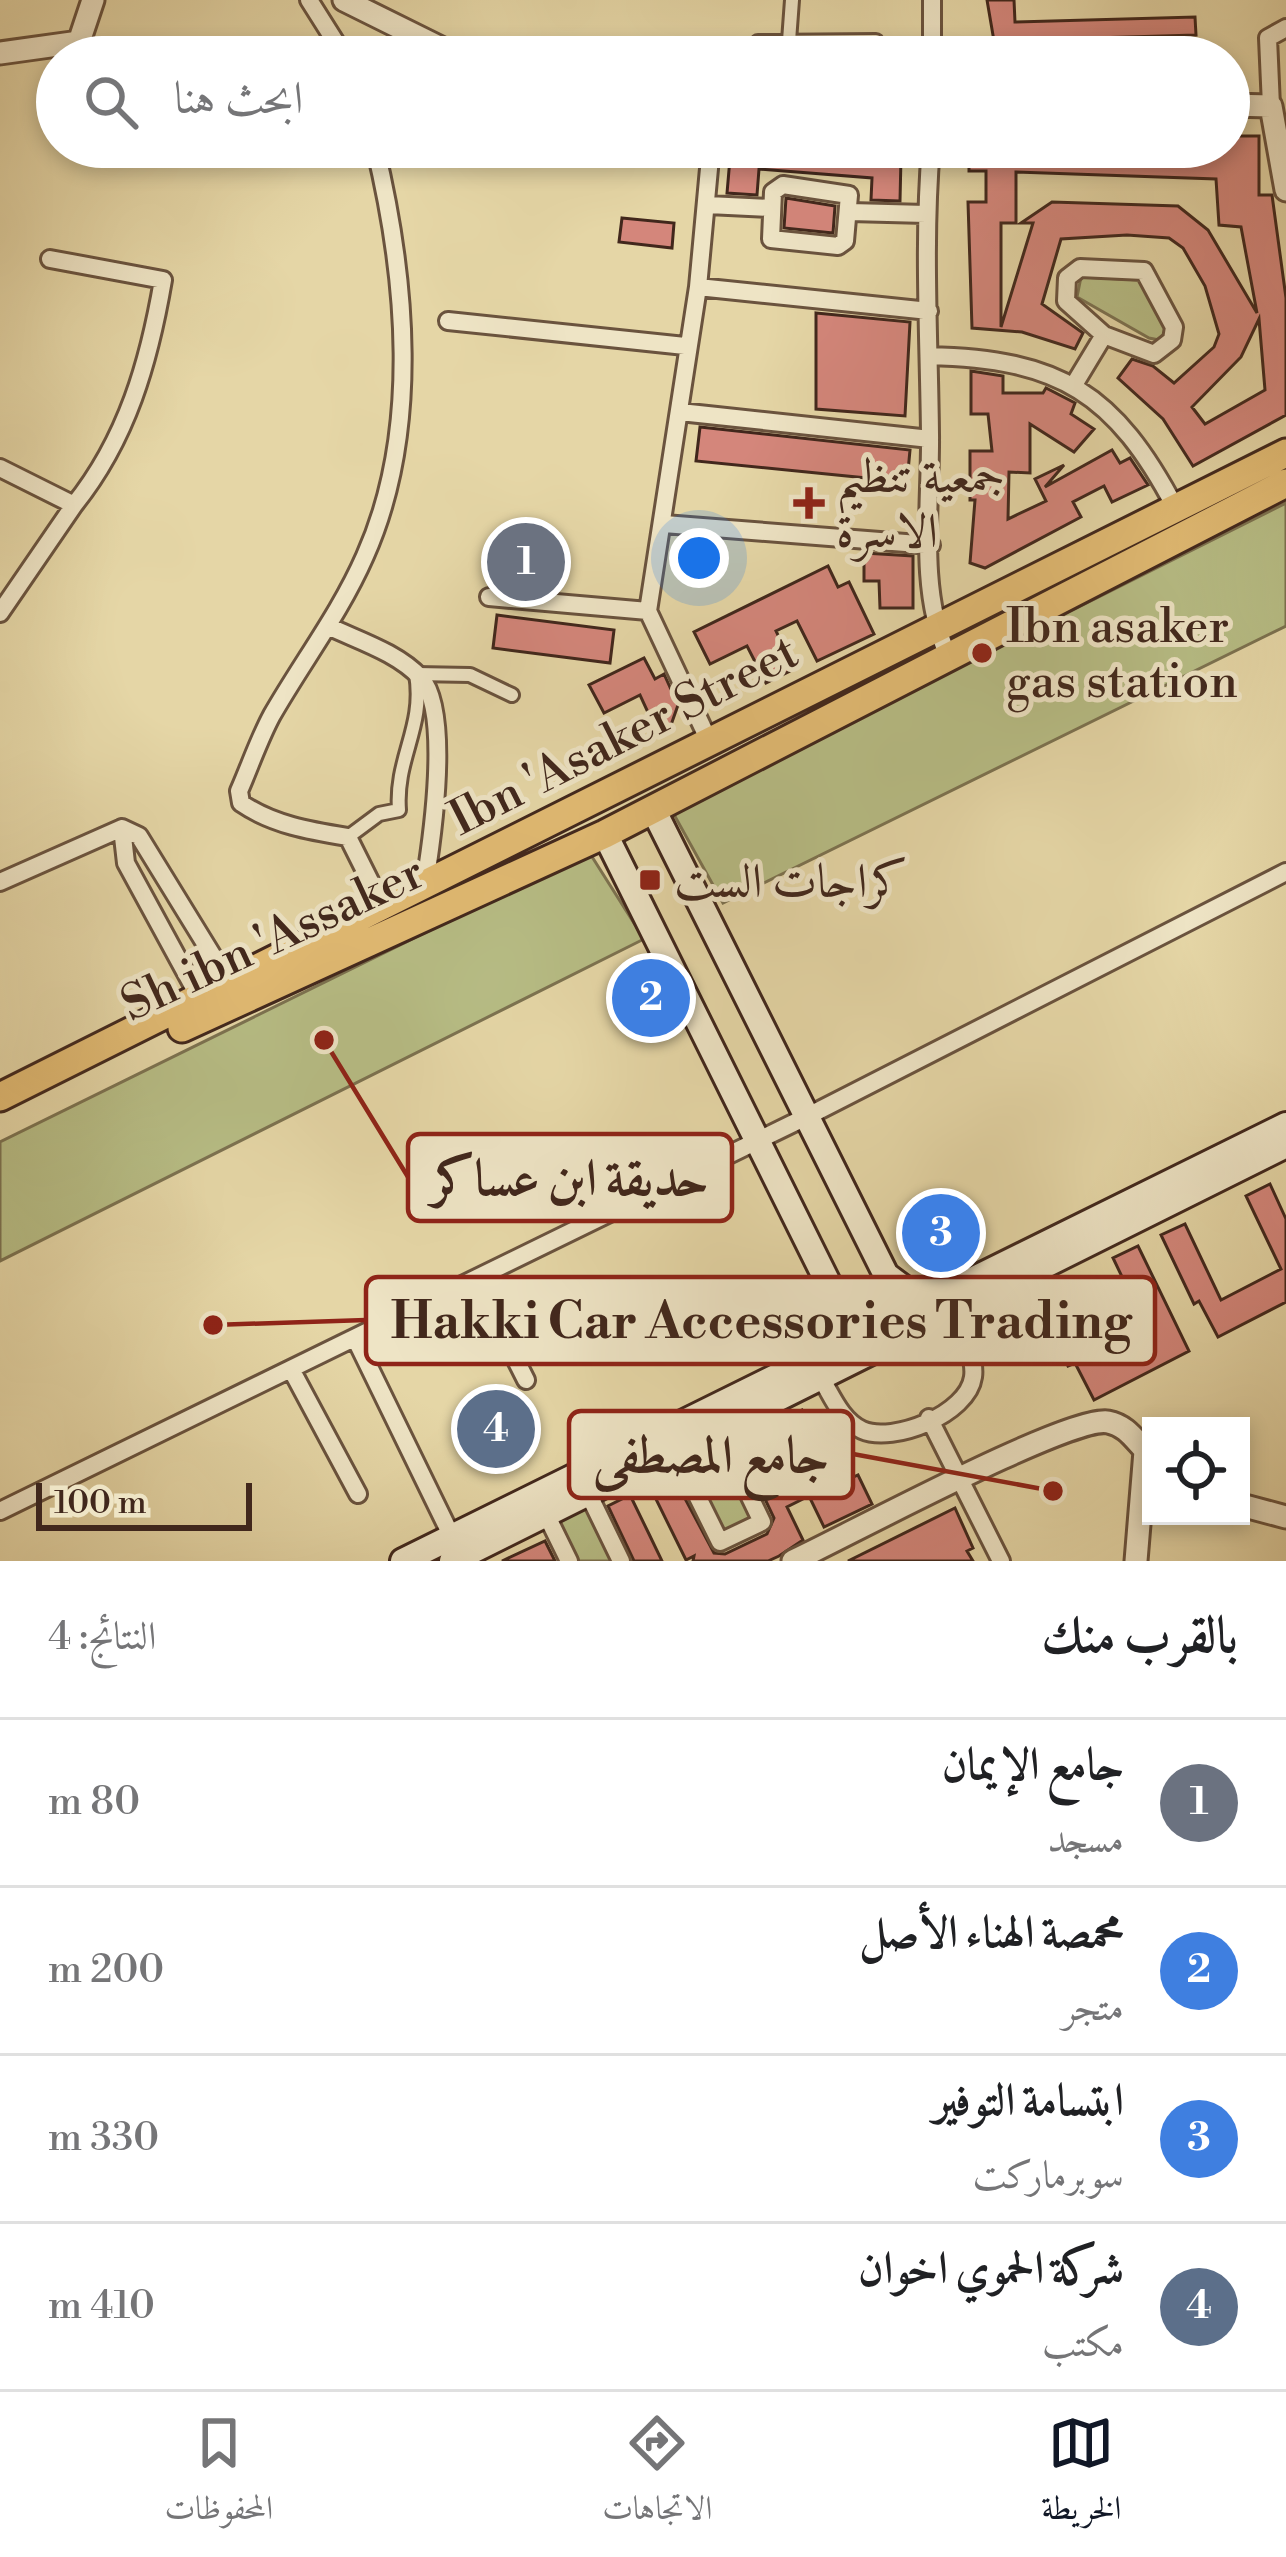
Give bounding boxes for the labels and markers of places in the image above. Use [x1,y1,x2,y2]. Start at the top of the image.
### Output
place label: جمعية تنظيم الاسرة [836,448,1005,563]
marker: جمعية تنظيم الاسرة [793,487,825,519]
pin: 1 [487,517,565,607]
place label: Ibn asaker gas station [1006,598,1238,713]
marker: Ibn asaker gas station [969,640,995,666]
place label: كراجات الست [674,853,908,913]
marker: كراجات الست [637,867,663,893]
pin: 2 [612,953,690,1043]
callout: حديقة ابن عساكر [408,1134,732,1221]
pin: 3 [902,1188,980,1278]
callout: Hakki Car Accessories Trading [366,1277,1155,1364]
pin: 4 [457,1384,535,1474]
callout: جامع المصطفى [569,1411,853,1498]

